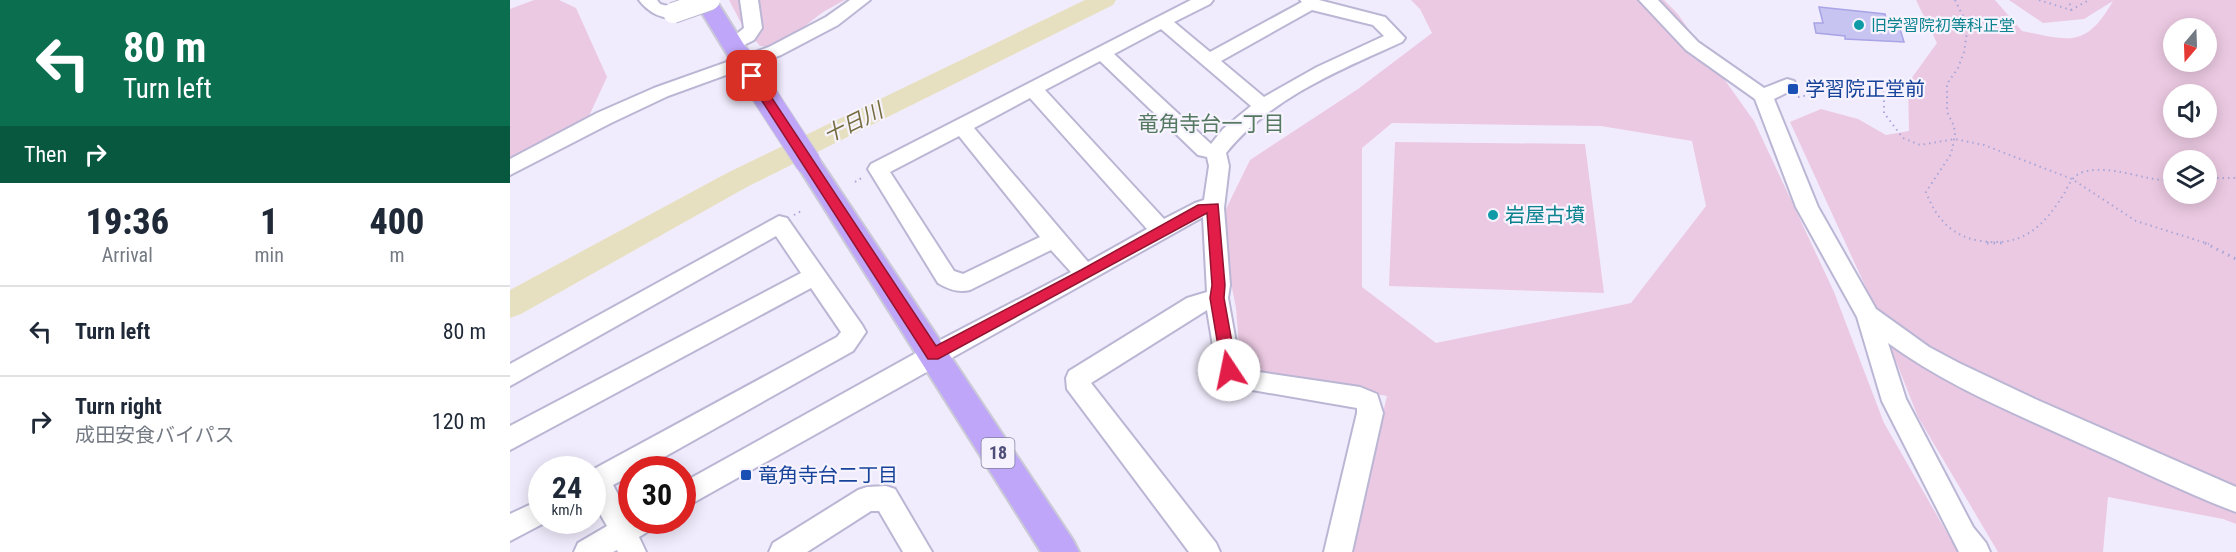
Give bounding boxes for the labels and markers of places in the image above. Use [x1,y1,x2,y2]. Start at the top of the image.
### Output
place label: 旧学習院初等科正堂 [1871,16,2015,35]
marker: 旧学習院初等科正堂 [1852,18,1866,32]
pin [726,50,777,101]
place label: 学習院正堂前 [1805,77,1925,101]
marker: 学習院正堂前 [1786,82,1800,96]
place label: 岩屋古墳 [1505,203,1585,227]
marker: 岩屋古墳 [1486,208,1500,222]
place label: 竜角寺台二丁目 [758,463,898,487]
marker: 竜角寺台二丁目 [739,468,753,482]

